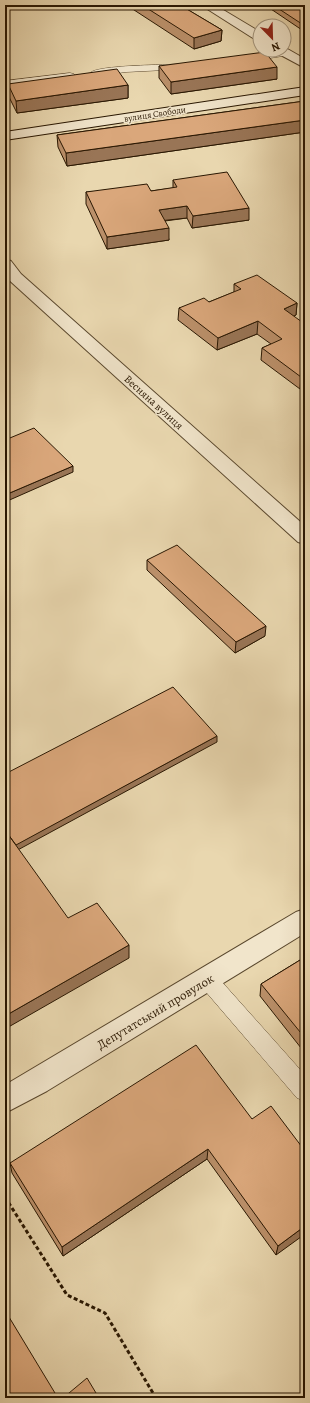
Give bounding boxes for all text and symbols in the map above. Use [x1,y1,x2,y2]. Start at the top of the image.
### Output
north arrow [252,18,292,58]
text: N [269,38,282,55]
street label: вулиця Свободи [123,103,187,125]
street label: Весняна вулиця [121,372,187,433]
street label: Депутатський провулок [94,970,217,1053]

